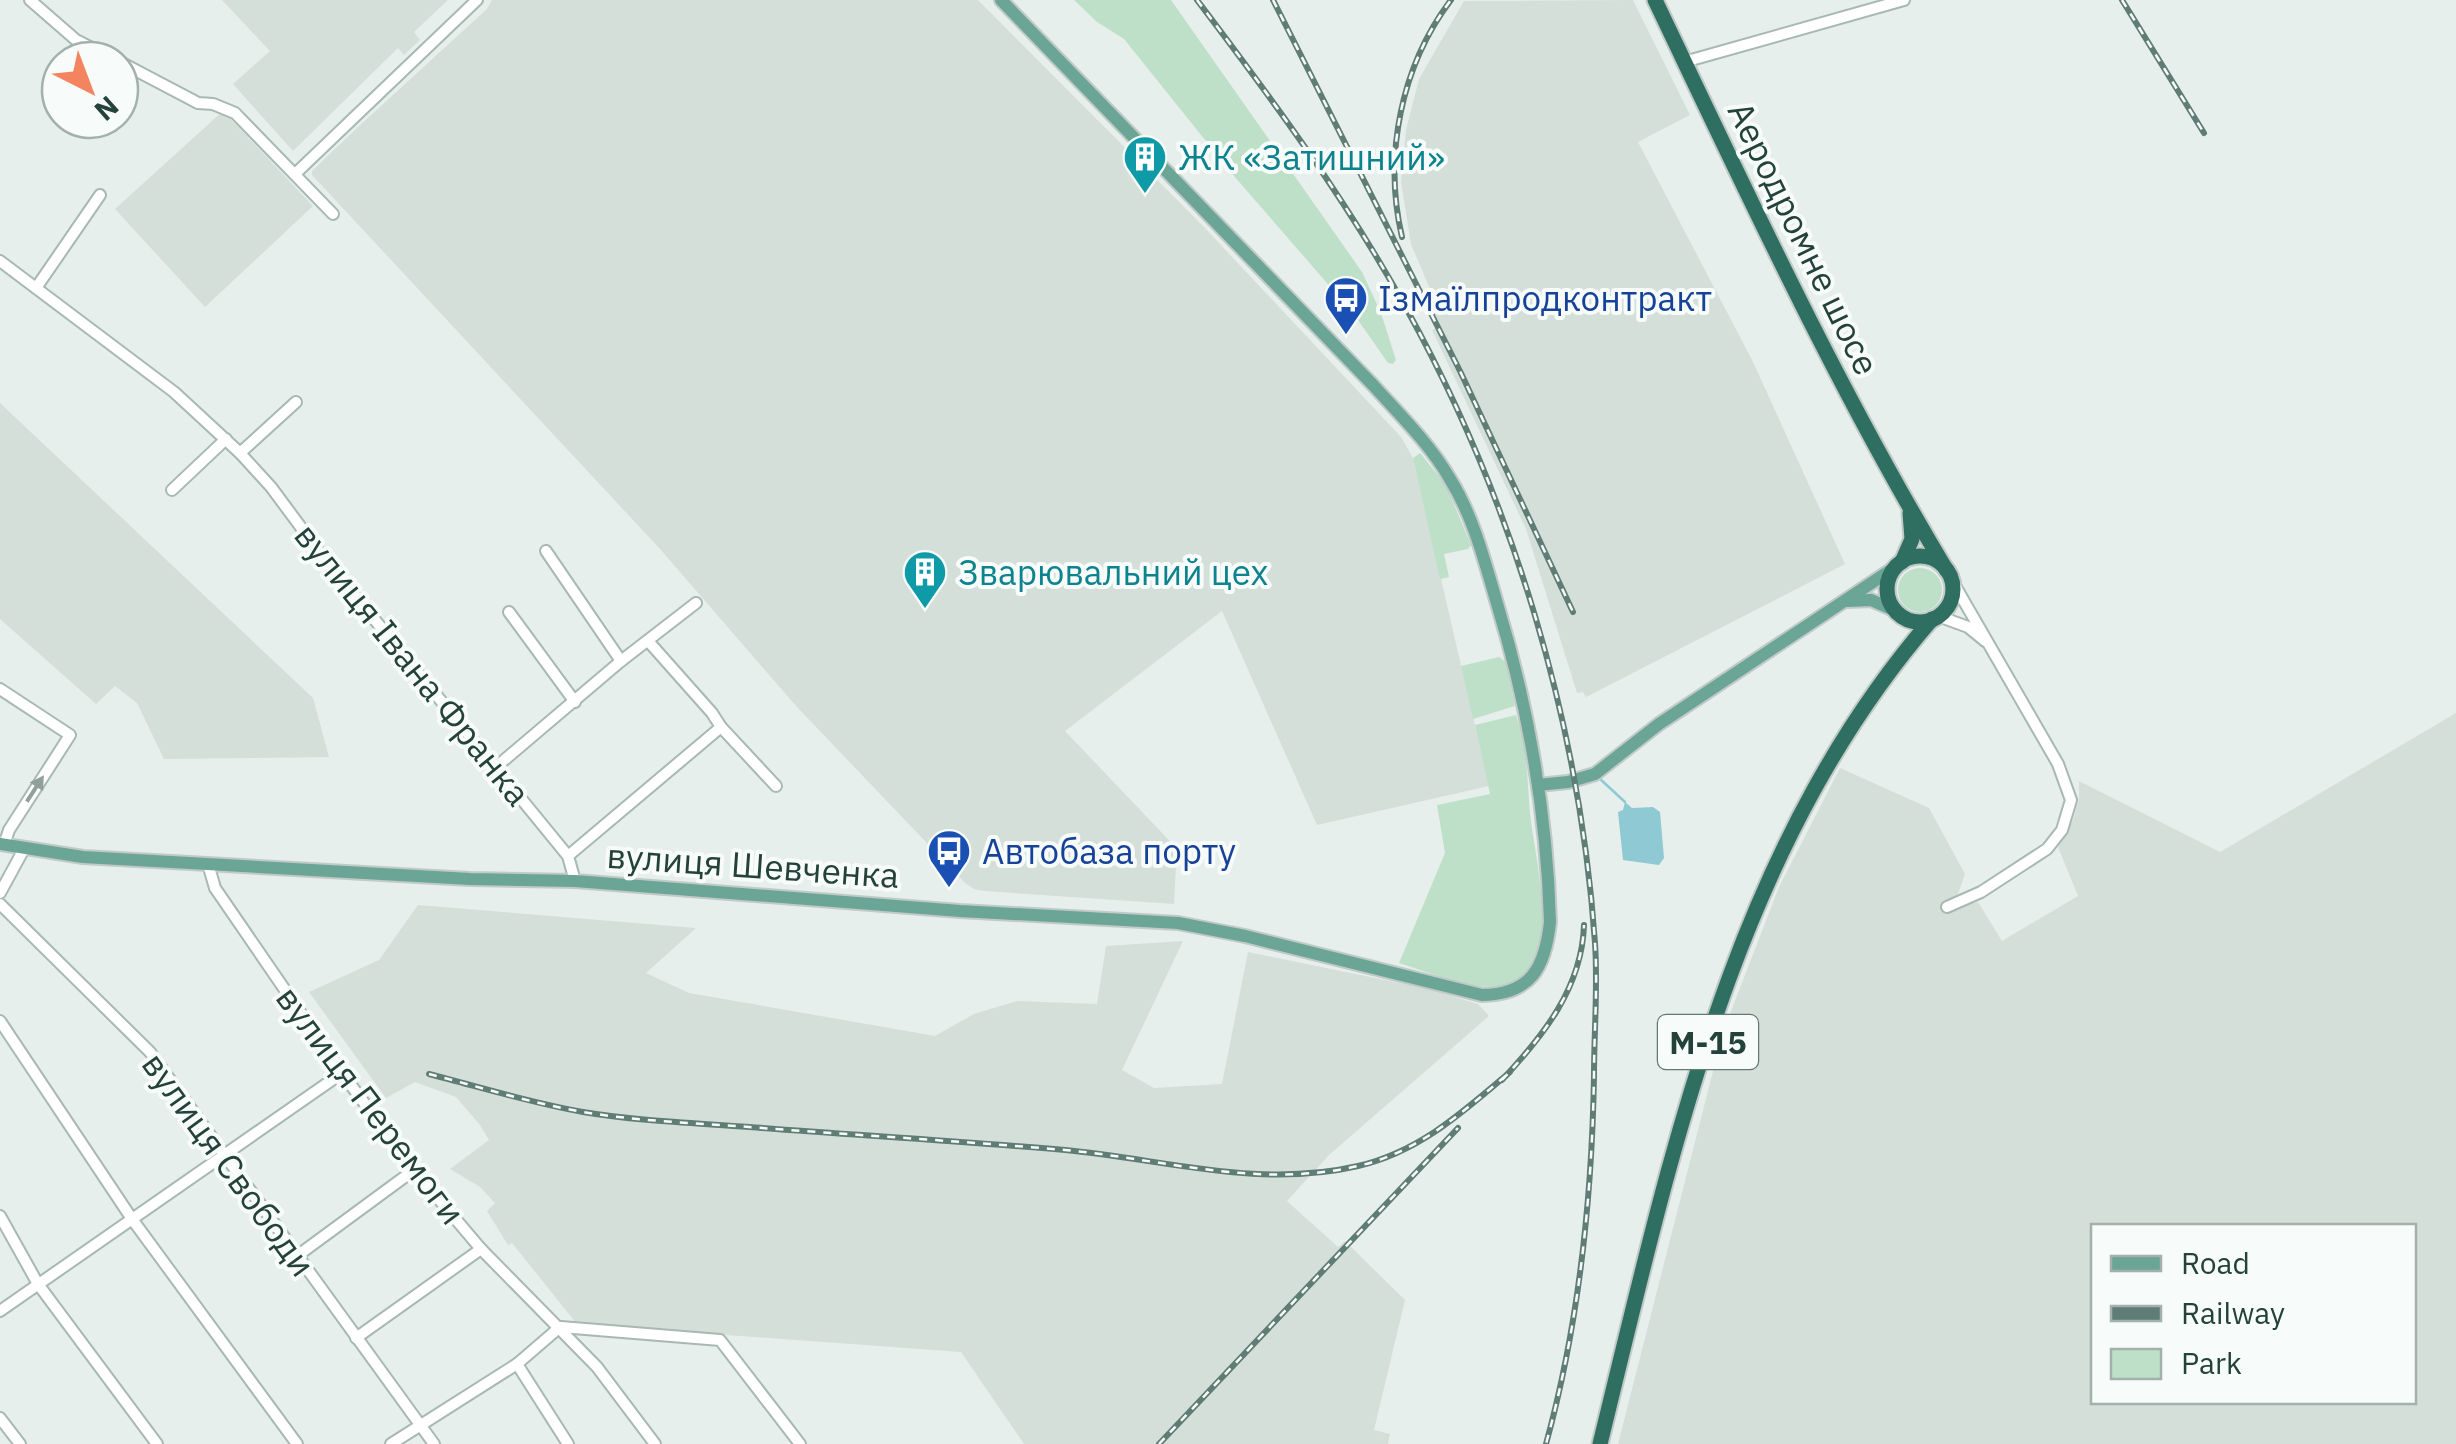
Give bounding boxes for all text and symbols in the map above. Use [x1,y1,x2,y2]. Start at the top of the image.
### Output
north arrow [40,40,140,140]
text: N [87,88,127,129]
street label: Аеродромне шосе [1718,94,1890,382]
building icon: ЖК «Затишний» [1122,134,1168,195]
place label: ЖК «Затишний» [1178,134,1445,180]
bus stop icon: Ізмаїлпродконтракт [1323,275,1369,336]
place label: Ізмаїлпродконтракт [1378,275,1712,321]
street label: вулиця Івана Франка [285,513,541,815]
building icon: Зварювальний цех [902,549,948,610]
place label: Зварювальний цех [958,549,1269,595]
one-way arrow [26,775,43,803]
bus stop icon: Автобаза порту [926,828,972,889]
place label: Автобаза порту [982,828,1236,874]
street label: вулиця Шевченка [605,832,901,898]
street label: вулиця Перемоги [266,976,476,1234]
road number: М-15 [1658,1015,1758,1069]
street label: вулиця Свободи [132,1043,326,1285]
legend [2091,1224,2416,1404]
text: Road [2181,1243,2250,1282]
text: Railway [2181,1293,2285,1332]
text: Park [2181,1343,2242,1382]

